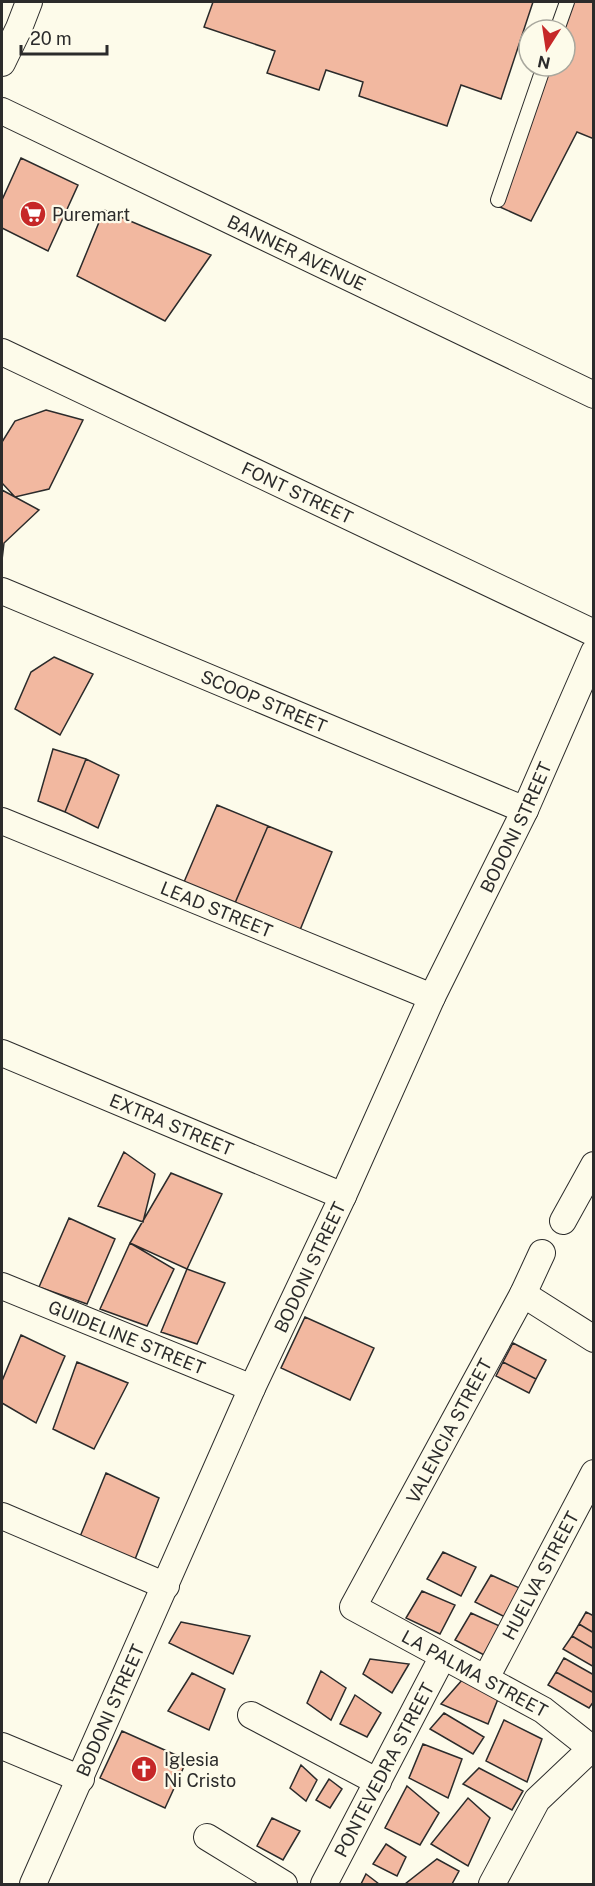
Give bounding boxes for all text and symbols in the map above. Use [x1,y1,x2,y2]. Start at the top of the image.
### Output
scale bar [21,18,106,56]
north arrow [517,18,577,78]
text: 20 m [30,28,72,49]
text: N [536,52,552,73]
supermarket icon: Puremart [18,199,48,229]
place label: Puremart [52,204,130,225]
street label: BANNER AVENUE [224,210,370,295]
street label: FONT STREET [238,457,357,528]
street label: SCOOP STREET [198,665,330,736]
street label: BODONI STREET [475,758,555,896]
street label: LEAD STREET [158,877,276,941]
street label: EXTRA STREET [107,1089,237,1160]
street label: BODONI STREET [269,1198,349,1336]
street label: GUIDELINE STREET [46,1296,209,1378]
street label: VALENCIA STREET [402,1355,496,1507]
street label: HUELVA STREET [498,1507,583,1643]
street label: LA PALMA STREET [398,1625,552,1721]
street label: BODONI STREET [71,1641,148,1779]
street label: PONTEVEDRA STREET [330,1679,438,1860]
place label: Iglesia Ni Cristo [164,1749,236,1791]
church icon: Iglesia Ni Cristo [129,1754,159,1784]

